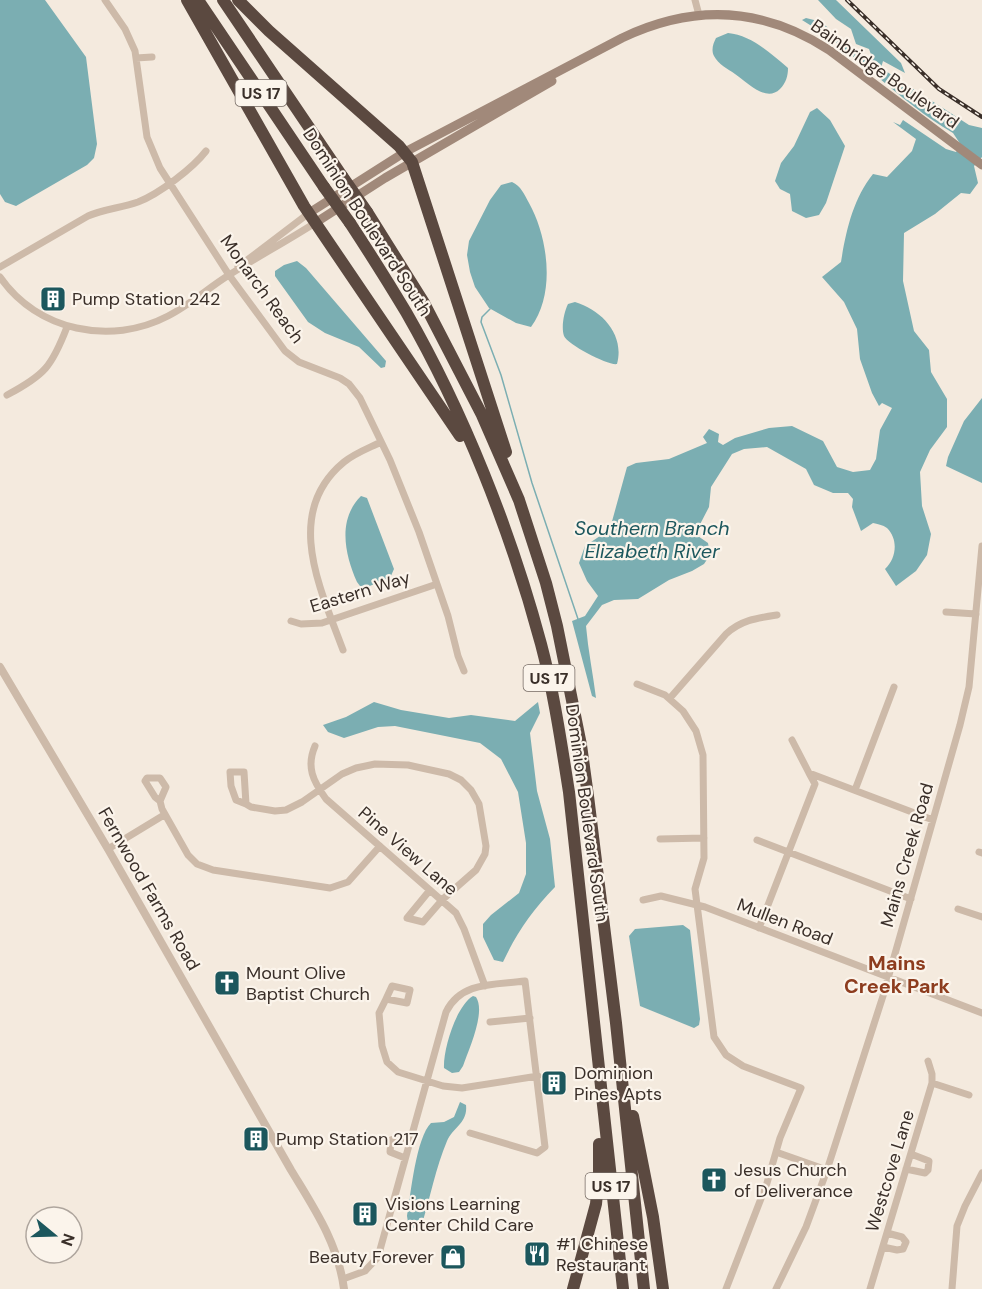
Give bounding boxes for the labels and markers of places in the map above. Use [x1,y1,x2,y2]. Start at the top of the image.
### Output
building icon: Pump Station 242 [38,284,68,314]
place label: Pump Station 242 [72,287,220,311]
place label: Mount Olive Baptist Church [246,961,370,1006]
church icon: Mount Olive Baptist Church [212,968,242,998]
place label: Dominion Pines Apts [574,1061,662,1106]
building icon: Dominion Pines Apts [539,1068,569,1098]
building icon: Pump Station 217 [241,1124,271,1154]
place label: Pump Station 217 [276,1127,419,1151]
place label: Jesus Church of Deliverance [734,1158,853,1203]
church icon: Jesus Church of Deliverance [699,1165,729,1195]
place label: Visions Learning Center Child Care [385,1192,534,1237]
building icon: Visions Learning Center Child Care [350,1199,380,1229]
place label: #1 Chinese Restaurant [556,1232,648,1277]
restaurant icon: #1 Chinese Restaurant [522,1239,552,1269]
shop icon: Beauty Forever [438,1242,468,1272]
place label: Beauty Forever [309,1245,434,1269]

